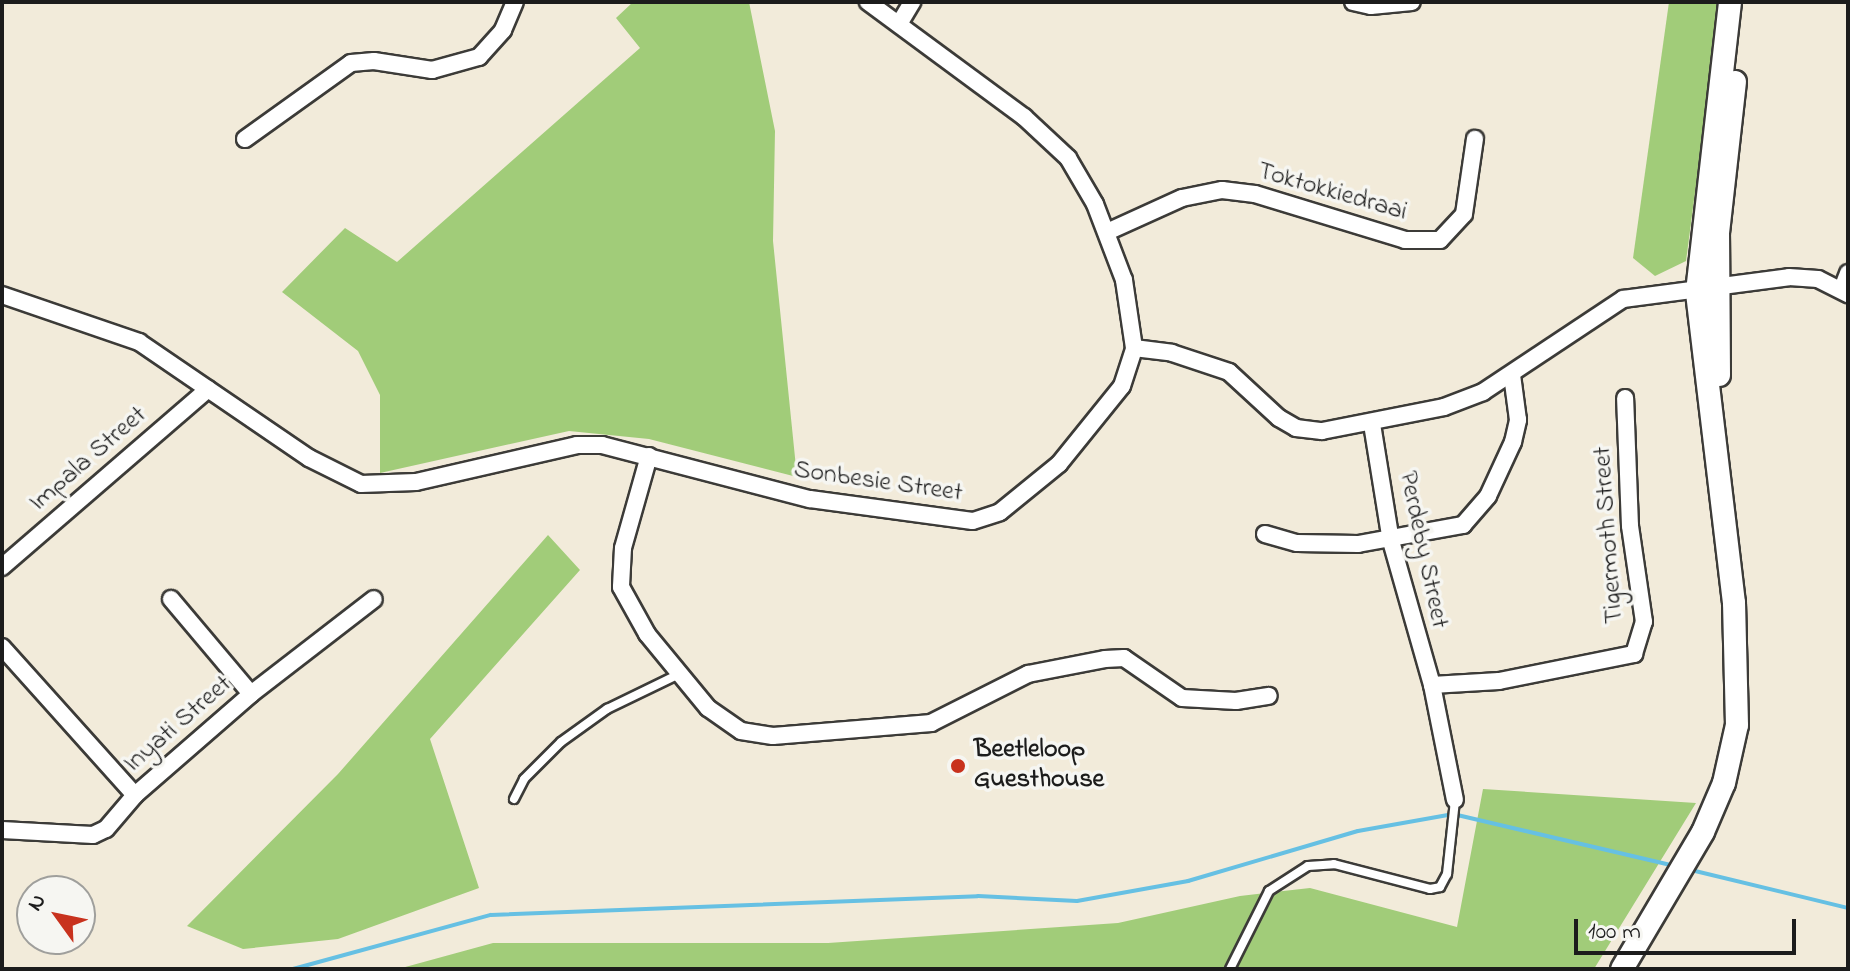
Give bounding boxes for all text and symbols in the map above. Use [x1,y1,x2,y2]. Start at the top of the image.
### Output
street label: Toktokkiedraai [1254,157,1410,229]
street label: Impala Street [24,401,154,519]
street label: Tigermoth Street [1588,445,1632,625]
street label: Sonbesie Street [792,456,964,510]
street label: Perdeby Street [1390,469,1454,631]
street label: Inyati Street [119,670,239,780]
place label: Beetleloop Guesthouse [974,735,1104,796]
marker: Beetleloop Guesthouse [949,757,967,775]
north arrow [16,875,96,955]
text: N [20,888,55,918]
scale bar [1578,903,1800,953]
text: 100 m [1588,915,1641,950]

